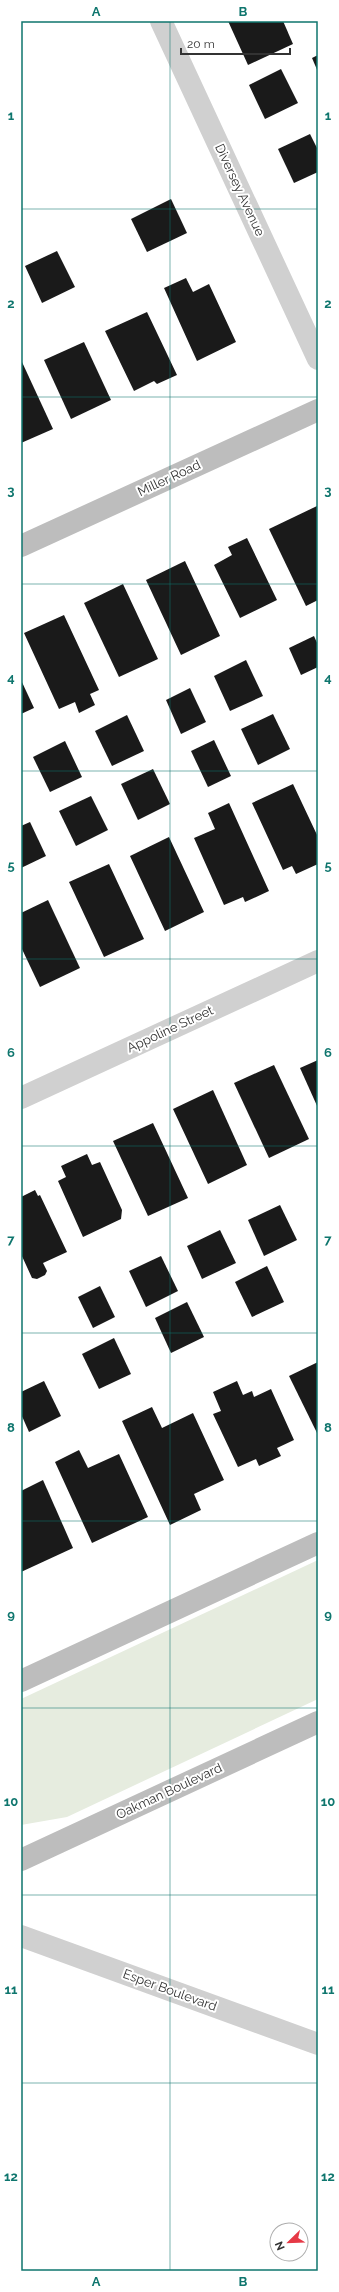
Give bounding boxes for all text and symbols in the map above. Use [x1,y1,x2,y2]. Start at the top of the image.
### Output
text: A [92,4,101,19]
text: B [239,4,248,19]
scale bar [181,30,290,56]
text: 20 m [187,37,215,51]
text: 1 [8,108,15,123]
text: 1 [325,108,332,123]
street label: Diversey Avenue [212,142,268,239]
text: 2 [7,296,15,311]
text: 2 [324,296,332,311]
street label: Miller Road [135,457,203,499]
text: 3 [7,483,15,498]
text: 3 [324,483,332,498]
text: 4 [7,670,15,685]
text: 4 [324,670,332,685]
text: 5 [7,858,15,873]
text: 5 [324,858,332,873]
street label: Appoline Street [124,1002,216,1056]
text: 6 [7,1045,15,1060]
text: 6 [324,1045,332,1060]
text: 7 [7,1232,15,1247]
text: 7 [324,1232,332,1247]
text: 8 [7,1420,15,1435]
text: 8 [324,1420,332,1435]
text: 9 [7,1607,15,1622]
text: 9 [324,1607,332,1622]
street label: Oakman Boulevard [114,1760,224,1822]
text: 10 [4,1794,18,1809]
text: 10 [321,1794,335,1809]
street label: Esper Boulevard [121,1966,219,2014]
text: 11 [5,1982,18,1997]
text: 11 [322,1982,335,1997]
text: 12 [4,2169,18,2184]
text: 12 [321,2169,335,2184]
north arrow [269,2222,309,2262]
text: N [273,2239,288,2252]
text: A [92,2274,101,2289]
text: B [239,2274,248,2289]

